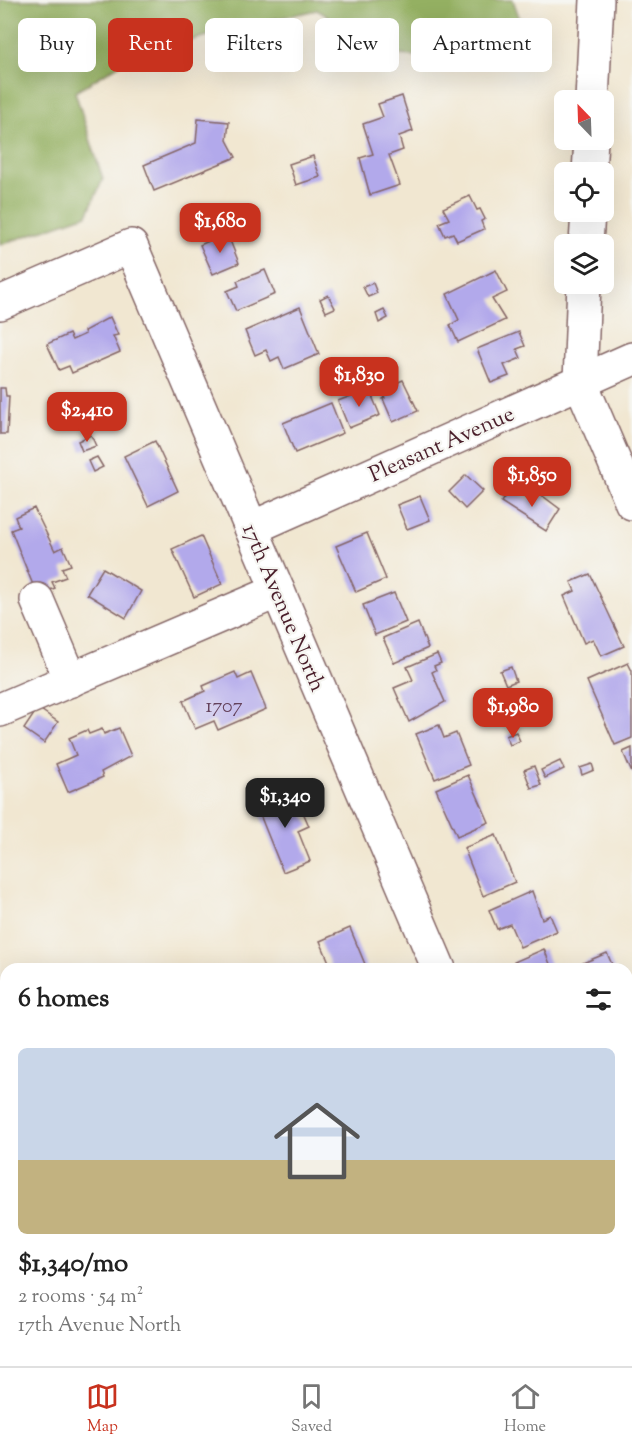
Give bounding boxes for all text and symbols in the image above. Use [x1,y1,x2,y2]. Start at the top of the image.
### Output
chip: Buy [18,18,96,72]
chip: Rent [108,18,193,72]
chip: Filters [205,18,303,72]
chip: New [315,18,399,72]
chip: Apartment [411,18,552,72]
north arrow [554,90,614,150]
map controls [554,90,614,294]
button: locate [554,162,614,222]
pin: $1,680 [171,203,269,254]
text: $1,680 [194,208,246,237]
button: layers [554,234,614,294]
pin: $1,830 [310,357,408,408]
text: $1,830 [334,362,384,391]
pin: $2,410 [38,392,136,443]
text: $2,410 [61,397,113,426]
street label: Pleasant Avenue [364,399,520,492]
pin: $1,850 [483,457,581,508]
text: $1,850 [507,462,557,491]
street label: 17th Avenue North [232,519,332,697]
pin: $1,980 [464,688,562,739]
house number: 1707 [205,693,243,722]
text: $1,980 [487,693,539,722]
pin: $1,340 [236,778,334,829]
text: $1,340 [259,783,311,812]
text: 6 homes [18,981,109,1018]
icon: filters [582,983,615,1016]
icon: home [263,1087,371,1195]
text: $1,340/mo [18,1246,128,1283]
text: 2 rooms · 54 m² [18,1283,143,1312]
text: 17th Avenue North [18,1312,181,1341]
tab: Map [86,1380,119,1439]
tab: Saved [291,1380,332,1439]
tab: Home [504,1380,546,1439]

